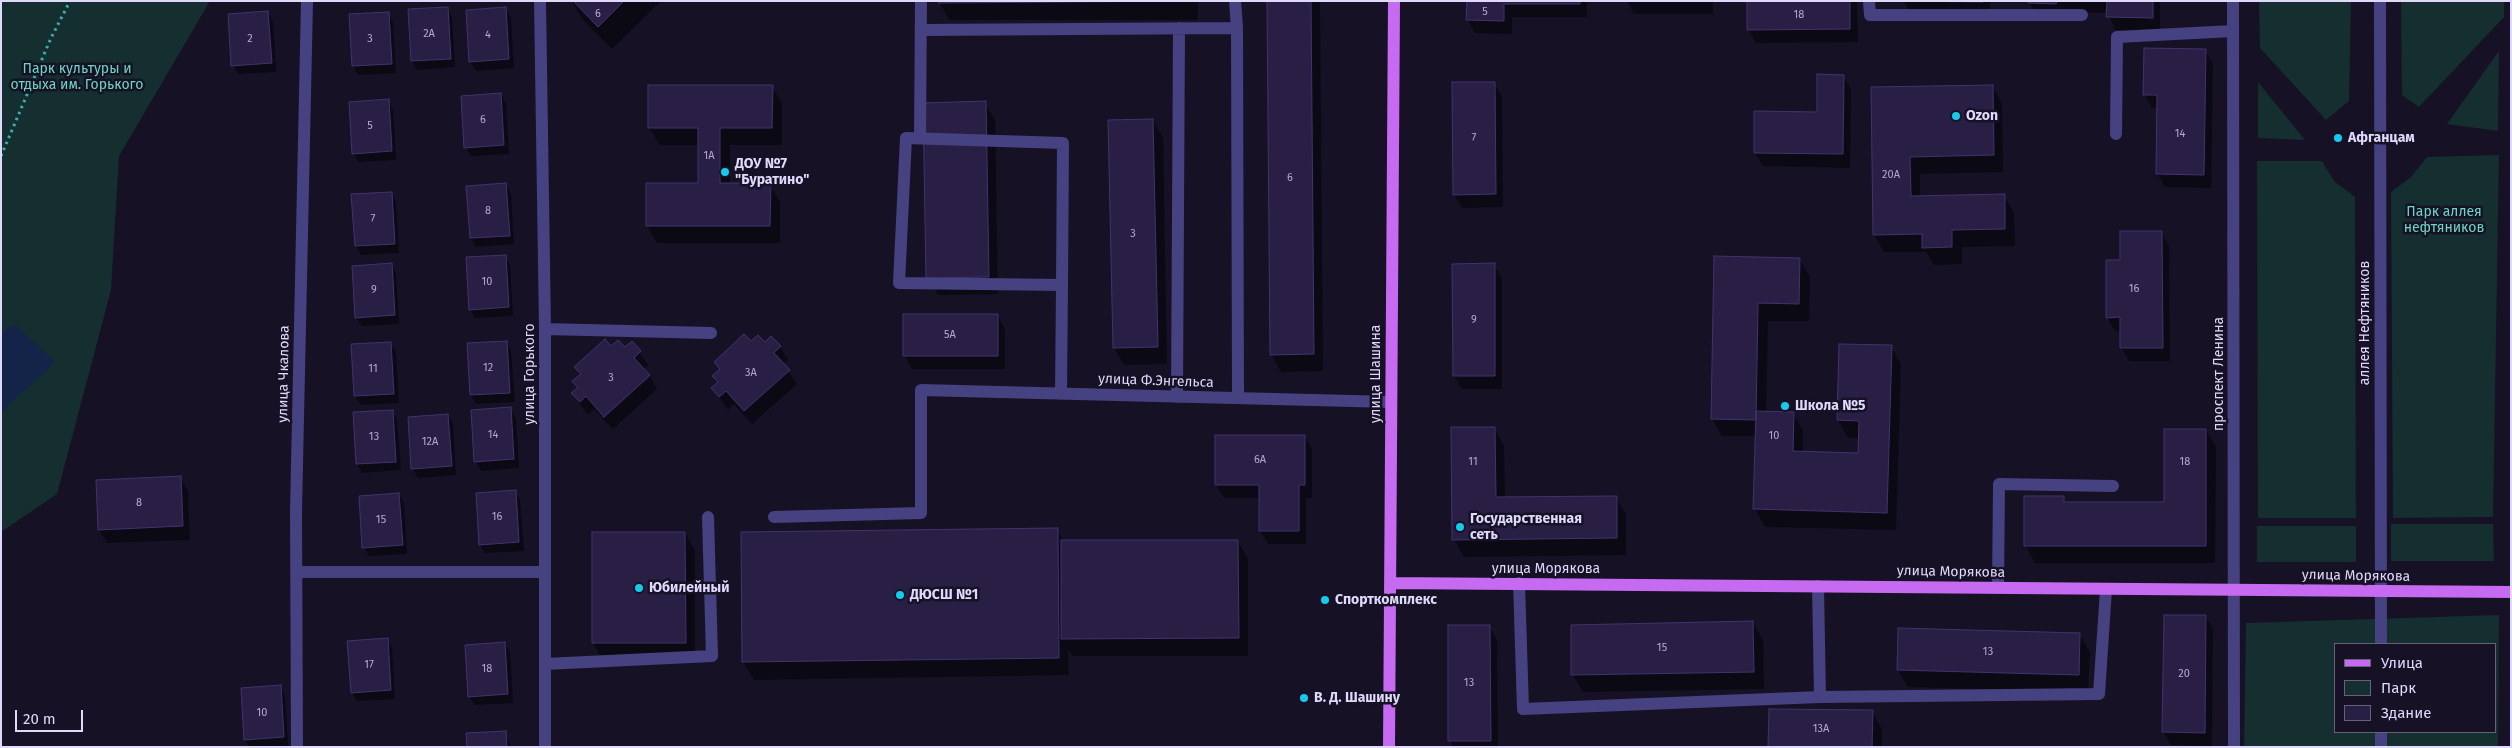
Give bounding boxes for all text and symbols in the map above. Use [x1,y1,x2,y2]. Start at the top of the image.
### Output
house number: 5 [1482,5,1488,19]
house number: 6 [595,7,601,21]
house number: 18 [1794,8,1804,22]
house number: 2А [423,27,435,41]
house number: 4 [485,28,491,42]
house number: 2 [247,32,253,46]
house number: 3 [367,32,373,46]
park label: Парк культуры и отдыха им. Горького [11,61,143,94]
place label: Ozon [1966,108,1998,124]
marker: Ozon [1950,110,1962,122]
house number: 6 [480,113,486,127]
house number: 5 [367,119,373,133]
house number: 14 [2175,127,2185,141]
place label: Афганцам [2348,130,2415,146]
house number: 7 [1472,131,1476,145]
marker: Афганцам [2332,132,2344,144]
house number: 1А [703,149,715,163]
place label: ДОУ №7 "Буратино" [735,156,810,188]
marker: ДОУ №7 "Буратино" [719,166,731,178]
house number: 20А [1882,168,1900,182]
house number: 6 [1287,171,1293,185]
house number: 8 [485,204,491,218]
park label: Парк аллея нефтяников [2404,204,2484,236]
house number: 7 [371,212,375,226]
house number: 3 [1130,227,1136,241]
street label: аллея Нефтяников [2357,261,2373,385]
house number: 10 [482,275,492,289]
house number: 16 [2129,282,2139,296]
house number: 9 [371,283,377,297]
house number: 9 [1471,313,1477,327]
street label: проспект Ленина [2211,317,2227,431]
street label: улица Горького [522,323,538,425]
street label: улица Чкалова [275,325,293,423]
street label: улица Шашина [1368,325,1384,423]
house number: 5А [944,328,956,342]
house number: 12 [483,361,493,375]
house number: 11 [368,362,378,376]
house number: 3А [745,366,757,380]
house number: 3 [608,371,614,385]
street label: улица Ф.Энгельса [1098,371,1214,391]
place label: Школа №5 [1795,398,1866,414]
marker: Школа №5 [1779,400,1791,412]
house number: 14 [488,428,498,442]
house number: 10 [1769,429,1779,443]
house number: 13 [369,430,379,444]
house number: 12А [422,435,438,449]
house number: 6А [1254,453,1266,467]
house number: 11 [1468,455,1478,469]
house number: 18 [2180,455,2190,469]
house number: 8 [136,496,142,510]
house number: 16 [492,510,502,524]
place label: Государственная сеть [1470,511,1582,544]
house number: 15 [376,513,386,527]
marker: Государственная сеть [1454,521,1466,533]
street label: улица Морякова [1492,561,1600,577]
street label: улица Морякова [1897,563,2005,581]
street label: улица Морякова [2302,567,2410,585]
place label: Юбилейный [649,580,729,596]
marker: Юбилейный [633,582,645,594]
place label: ДЮСШ №1 [910,587,978,603]
marker: ДЮСШ №1 [894,589,906,601]
place label: Спорткомплекс [1335,592,1437,608]
marker: Спорткомплекс [1319,594,1331,606]
house number: 15 [1657,641,1667,655]
legend [2334,643,2497,733]
house number: 13 [1983,645,1993,659]
text: Улица [2381,654,2423,672]
house number: 17 [364,658,374,672]
house number: 18 [482,662,492,676]
house number: 20 [2178,667,2190,681]
house number: 13 [1464,676,1474,690]
text: Парк [2381,679,2416,697]
place label: В. Д. Шашину [1314,690,1400,706]
marker: В. Д. Шашину [1298,692,1310,704]
scale bar [18,700,85,732]
text: Здание [2381,704,2431,722]
house number: 10 [257,706,267,720]
text: 20 m [23,710,56,728]
house number: 13А [1813,722,1829,736]

